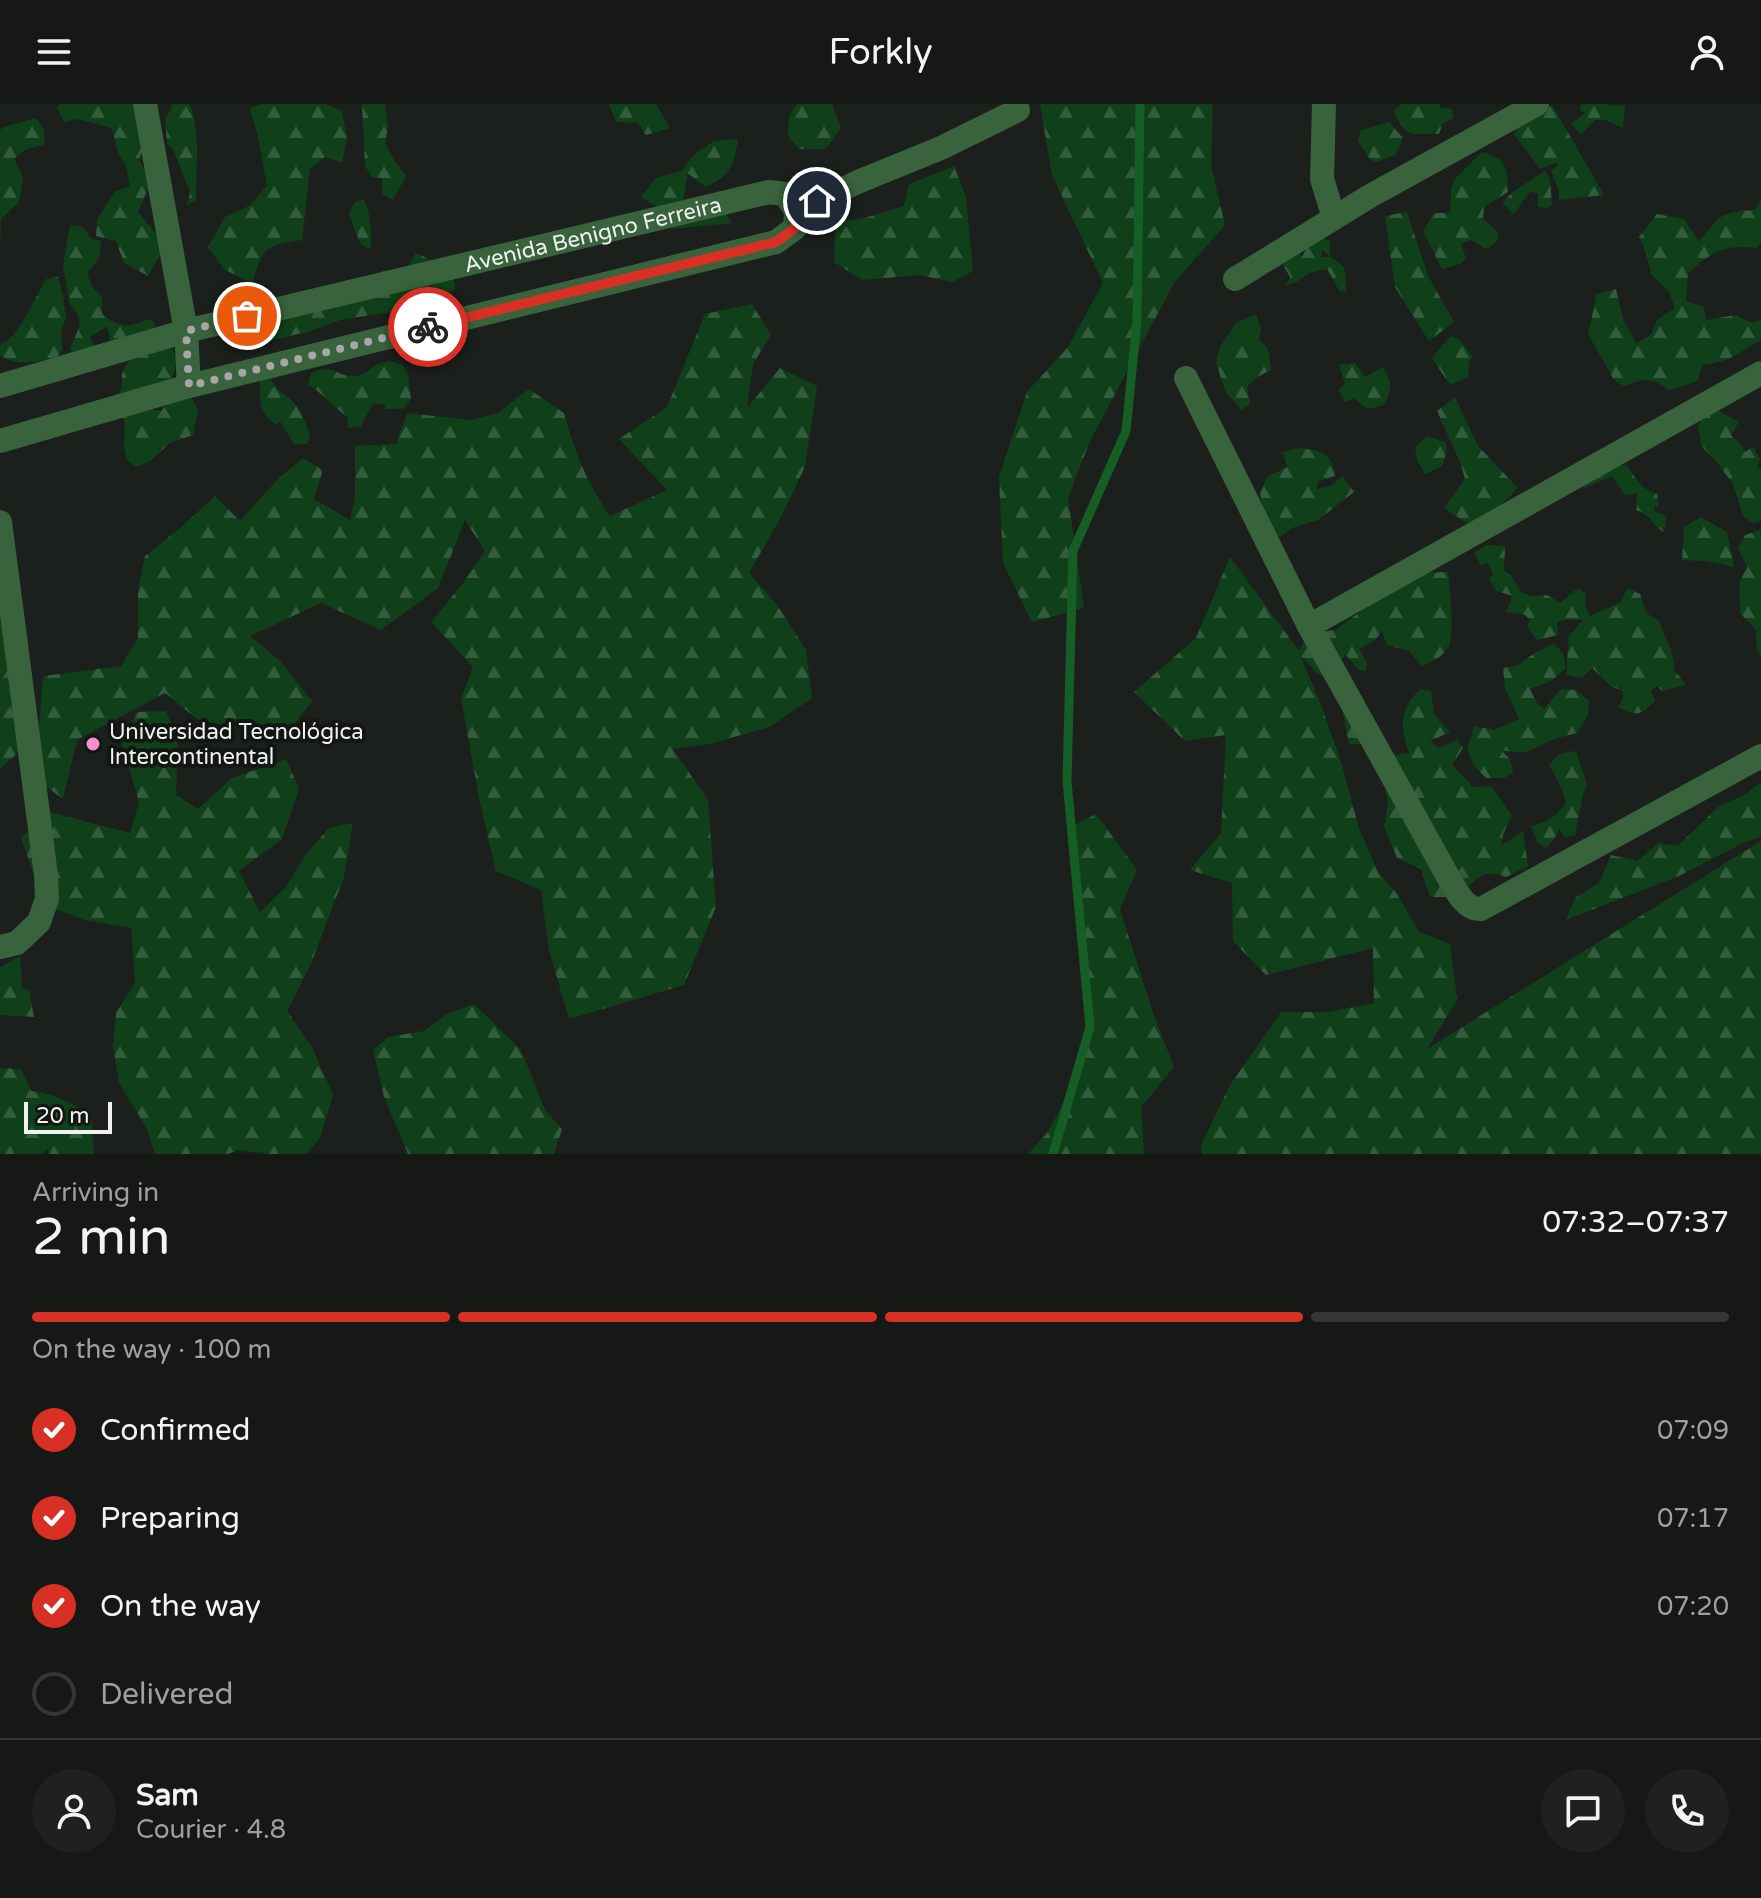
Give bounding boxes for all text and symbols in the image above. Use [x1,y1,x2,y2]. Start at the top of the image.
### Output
icon: menu [32,30,76,74]
icon: person [1685,30,1729,74]
text: Forkly [828,31,933,74]
pin [783,167,851,235]
icon: home [795,179,839,223]
street label: Avenida Benigno Ferreira [462,192,724,278]
pin [213,282,281,350]
courier [388,287,468,367]
icon: bag [225,294,269,338]
icon: bike [406,305,450,349]
place label: Universidad Tecnológica Intercontinental [109,719,364,770]
marker: Universidad Tecnológica Intercontinental [84,735,102,753]
scale bar [24,1098,112,1134]
text: 20 m [36,1103,90,1129]
text: Arriving in [32,1177,159,1208]
text: 07:32–07:37 [1542,1204,1729,1241]
text: 2 min [32,1206,171,1269]
text: On the way · 100 m [32,1334,271,1365]
icon: check [32,1408,76,1452]
text: Confirmed [100,1412,251,1449]
text: 07:09 [1657,1415,1729,1446]
icon: check [32,1496,76,1540]
text: Preparing [100,1500,240,1537]
text: 07:17 [1657,1503,1729,1534]
icon: check [32,1584,76,1628]
text: On the way [100,1588,261,1625]
text: 07:20 [1657,1591,1729,1622]
text: Delivered [100,1676,234,1713]
button: person [32,1769,116,1853]
button: chat [1541,1769,1625,1853]
button: phone [1645,1769,1729,1853]
text: Sam [136,1777,199,1814]
text: Courier · 4.8 [136,1814,286,1845]

